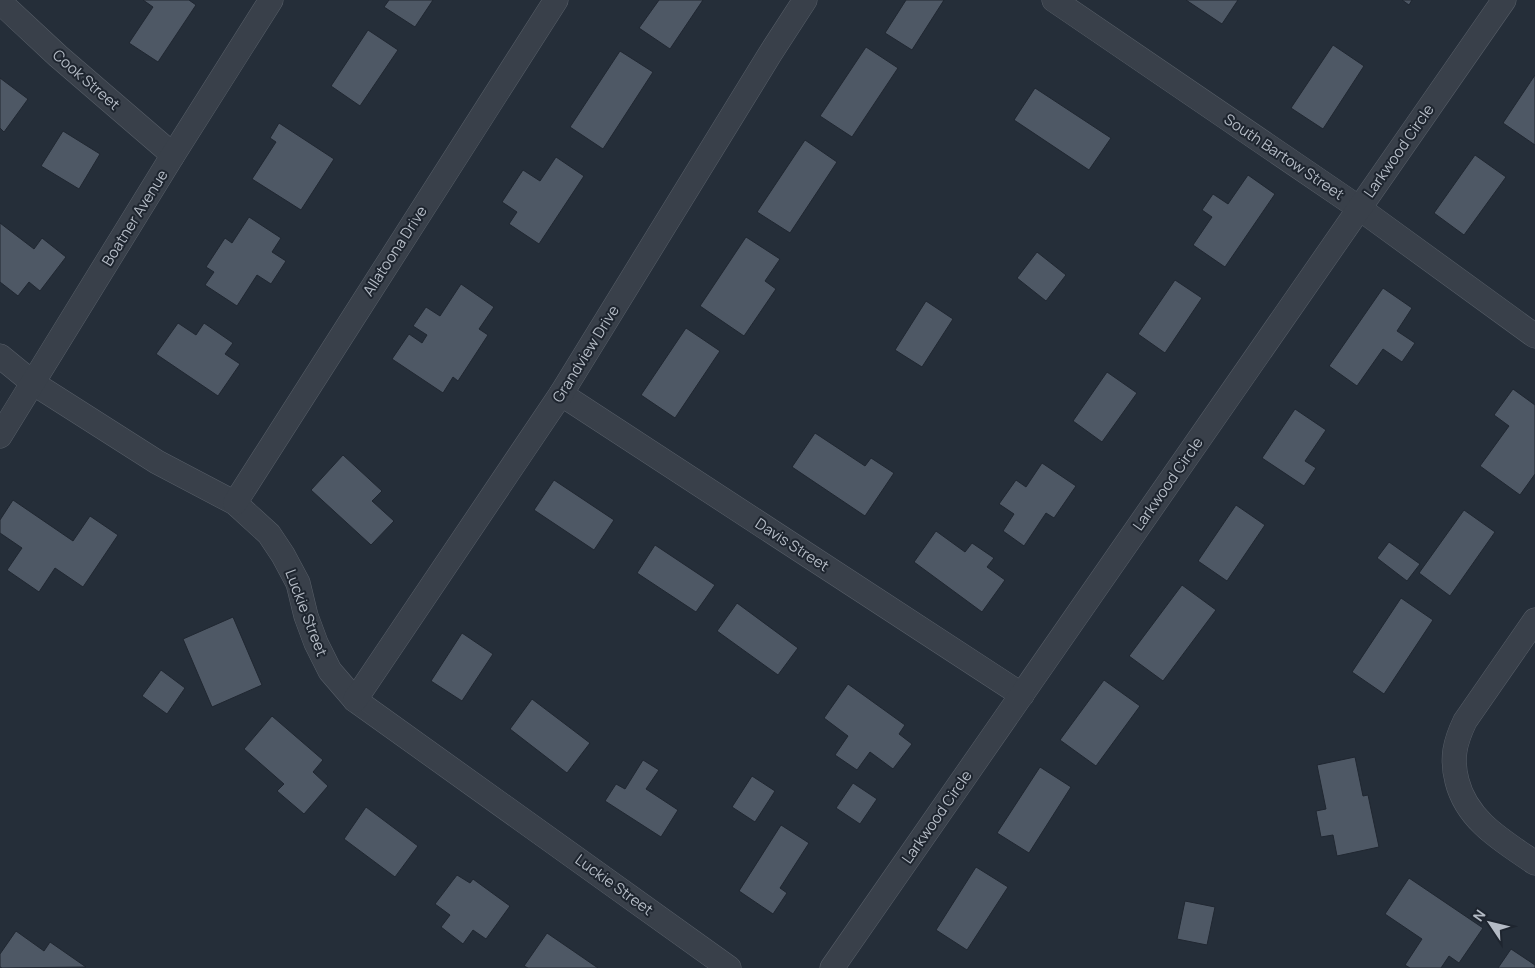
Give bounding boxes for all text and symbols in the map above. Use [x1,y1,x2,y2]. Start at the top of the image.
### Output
street label: Cook Street [48,44,125,115]
street label: Larkwood Circle [1359,100,1439,202]
street label: South Bartow Street [1220,109,1348,205]
street label: Boatner Avenue [97,165,173,270]
street label: Allatoona Drive [358,201,432,300]
street label: Grandview Drive [547,301,624,406]
street label: Larkwood Circle [1128,433,1208,535]
street label: Davis Street [751,513,833,576]
street label: Luckie Street [280,566,333,659]
street label: Larkwood Circle [897,766,977,868]
street label: Luckie Street [571,849,658,920]
north arrow [1465,898,1515,948]
text: N [1468,906,1490,925]

